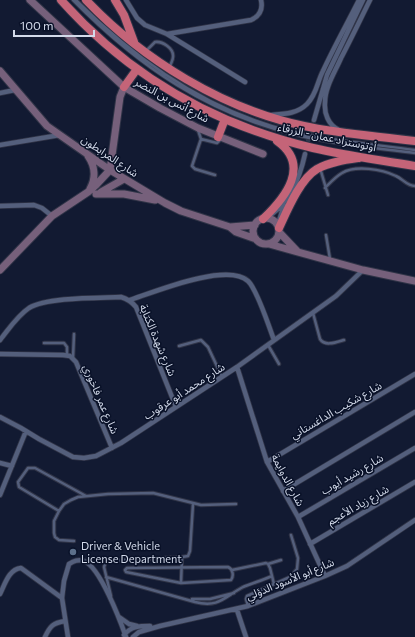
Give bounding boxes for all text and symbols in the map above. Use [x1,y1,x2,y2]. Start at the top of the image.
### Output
scale bar [14,12,94,38]
text: 100 m [20,18,54,32]
street label: شارع أنس بن النضر [131,74,212,127]
street label: أوتوستراد عمان - الزرقاء [276,120,378,154]
street label: شارع المرابطون [78,132,141,181]
street label: شارع شهدة الكتابة [136,302,180,379]
street label: شارع محمد أبو عرقوب [141,359,228,423]
street label: شارع عمر فاخوري [78,362,122,437]
street label: شارع شكيب الداغستاني [288,378,386,444]
street label: شارع رشيد أيوب [318,450,387,498]
street label: شارع الدوايمة [267,451,308,509]
street label: شارع زياد الأعجم [325,482,393,530]
place label: Driver & Vehicle License Department [81,539,182,565]
marker: Driver & Vehicle License Department [68,547,78,557]
street label: شارع أبو الأسود الدؤلي [244,555,337,605]

